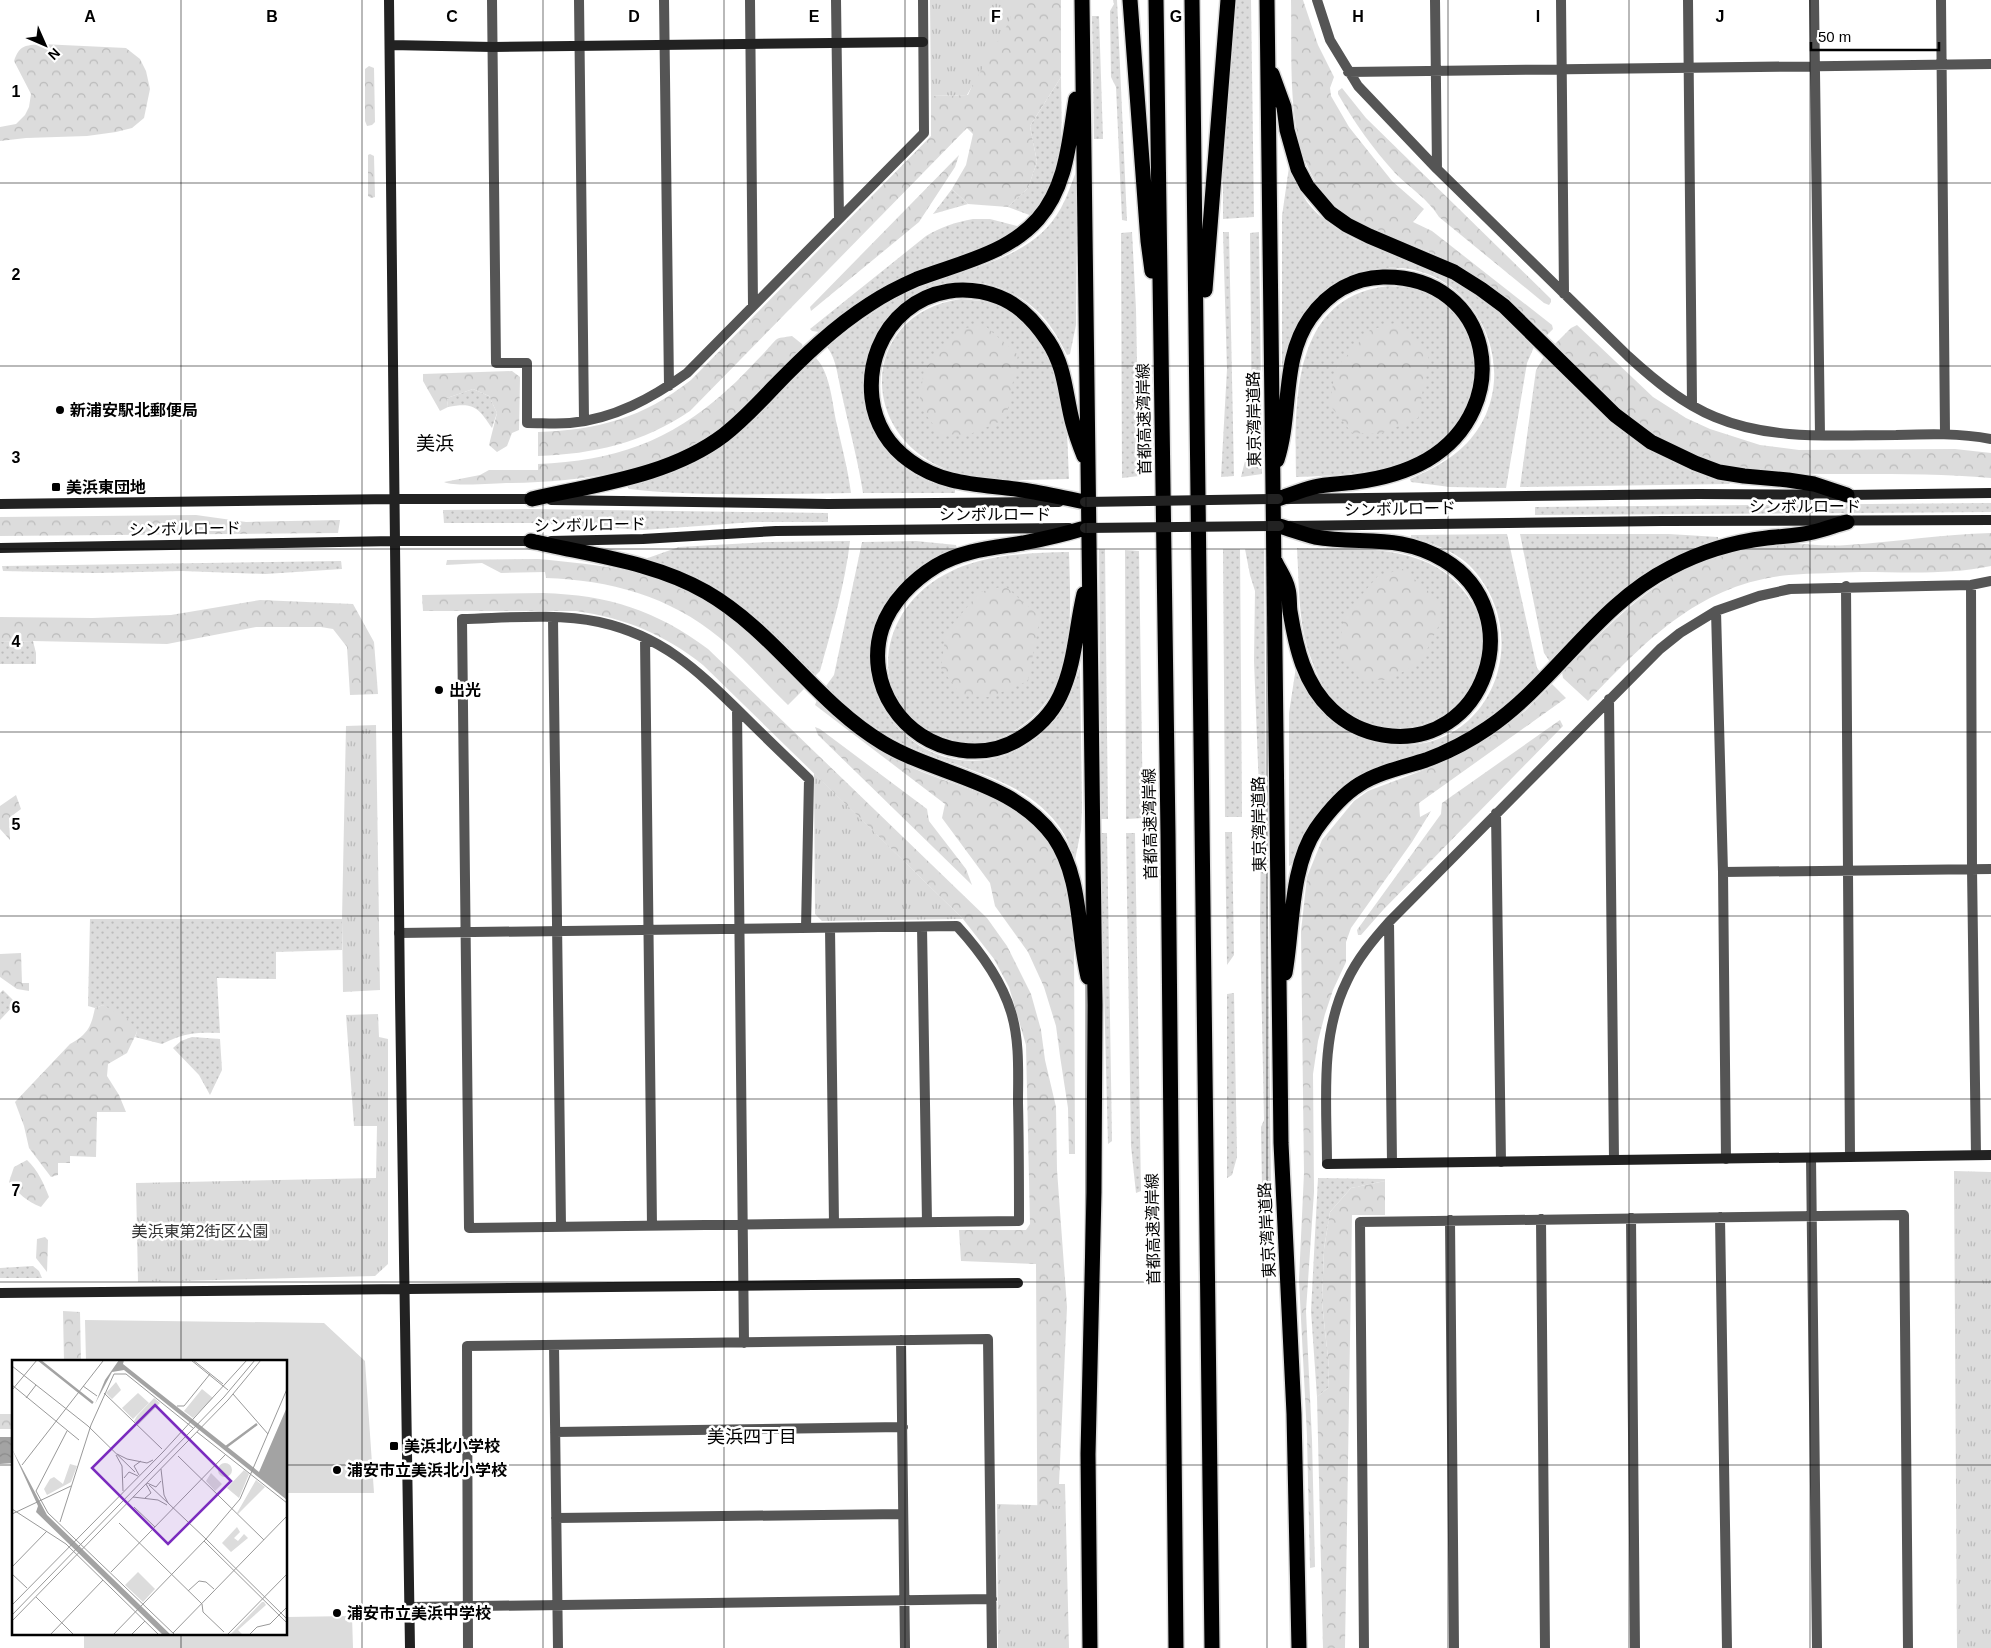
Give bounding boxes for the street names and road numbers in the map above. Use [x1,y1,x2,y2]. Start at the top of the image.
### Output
street label: 首都高速湾岸線 [1135,363,1153,475]
street label: 東京湾岸道路 [1245,371,1263,467]
street label: シンボルロード [1749,498,1861,515]
street label: シンボルロード [1344,500,1456,518]
street label: シンボルロード [939,506,1051,523]
street label: シンボルロード [534,516,646,534]
street label: シンボルロード [129,520,241,538]
street label: 首都高速湾岸線 [1141,768,1159,880]
street label: 東京湾岸道路 [1250,776,1268,872]
street label: 首都高速湾岸線 [1144,1173,1162,1285]
street label: 東京湾岸道路 [1256,1182,1278,1278]

